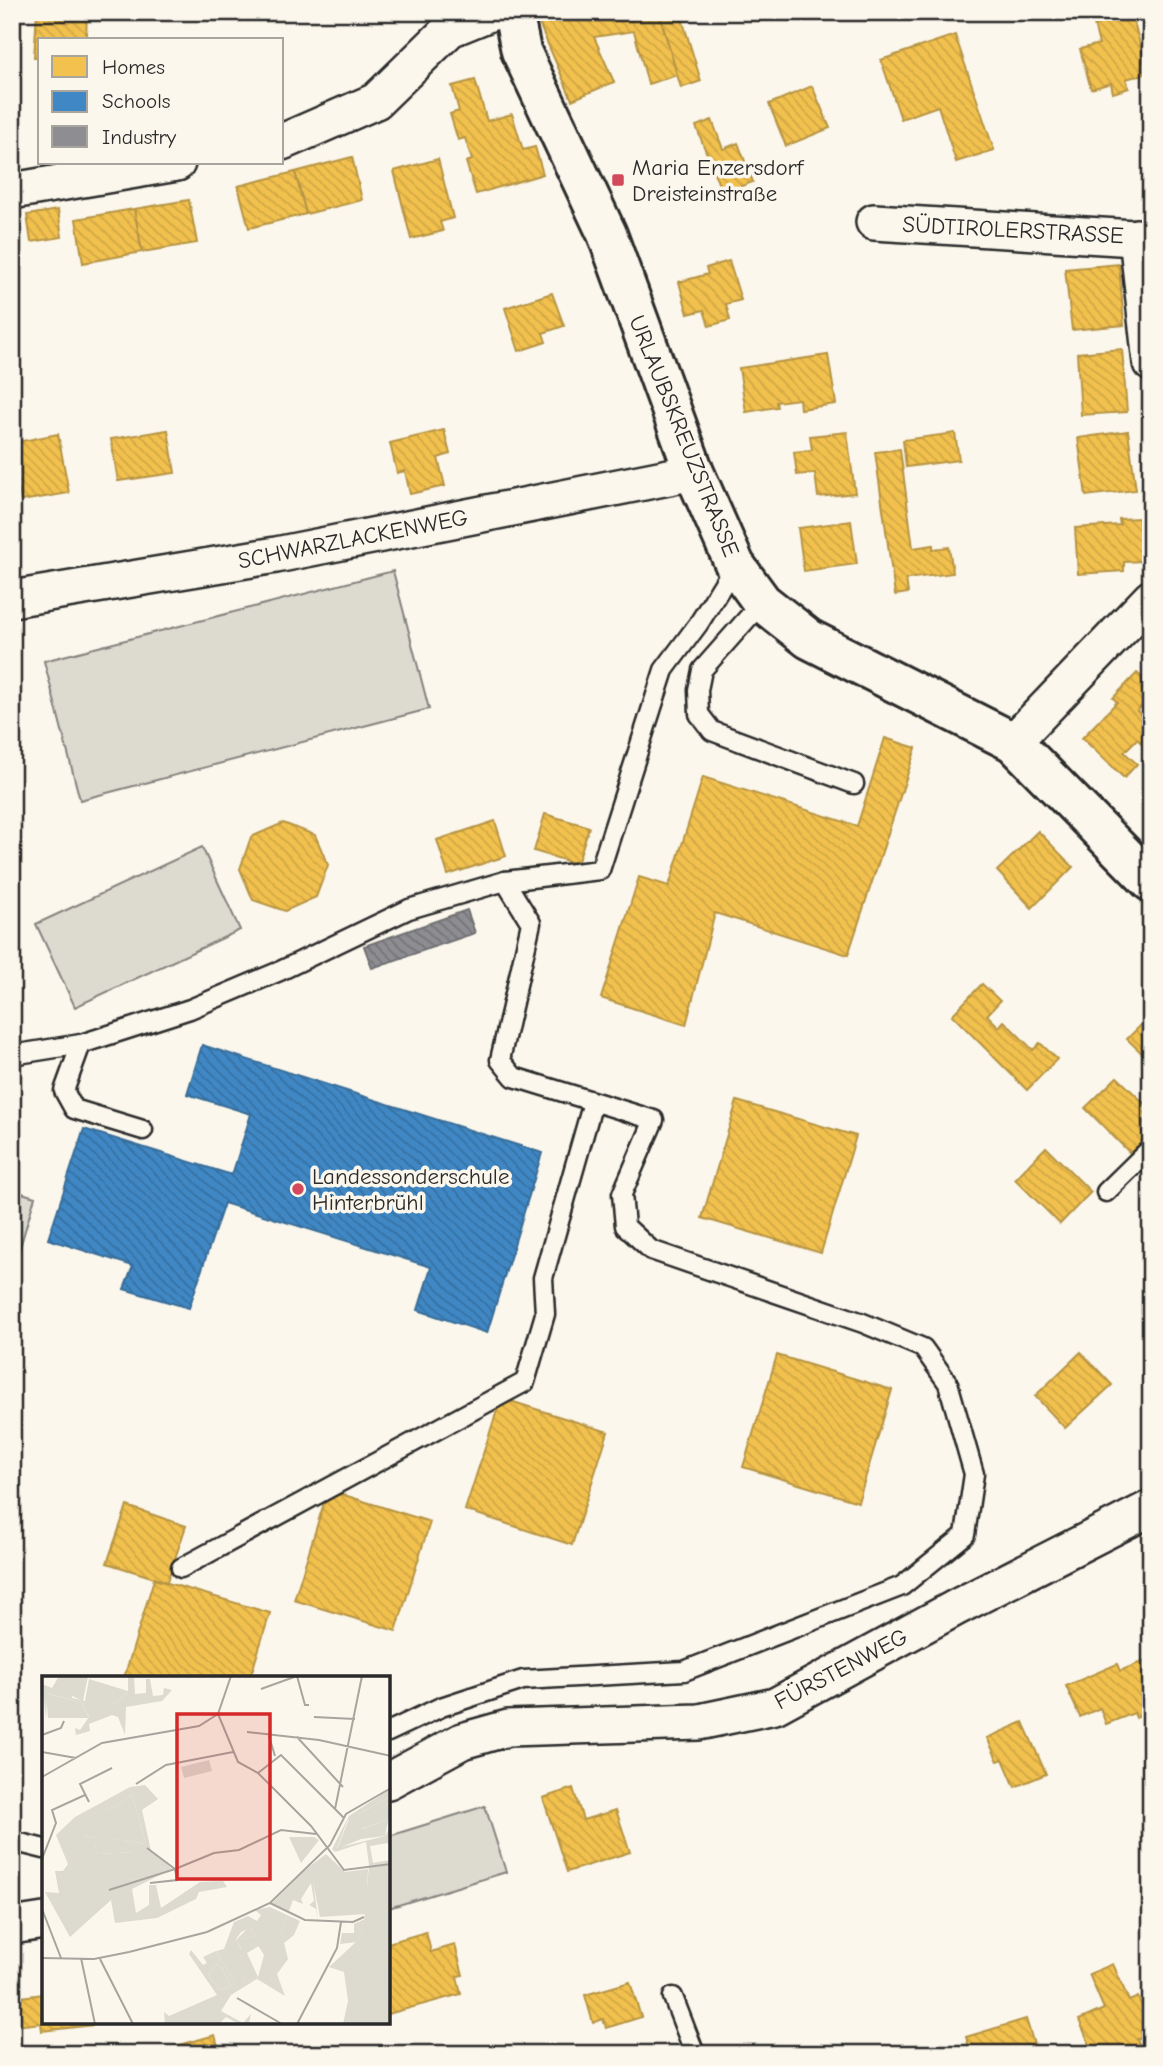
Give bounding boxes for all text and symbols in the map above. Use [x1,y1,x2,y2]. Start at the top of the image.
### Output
legend [38,38,284,164]
text: Homes [102,55,165,79]
text: Schools [102,89,171,113]
text: Industry [102,125,177,149]
place label: Maria Enzersdorf Dreisteinstraße [632,154,805,207]
marker: Maria Enzersdorf Dreisteinstraße [610,172,626,188]
street label: SÜDTIROLERSTRASSE [902,211,1124,249]
street label: URLAUBSKREUZSTRASSE [623,311,745,561]
street label: SCHWARZLACKENWEG [236,503,470,575]
place label: Landessonderschule Hinterbrühl [312,1163,509,1216]
marker: Landessonderschule Hinterbrühl [290,1181,306,1197]
street label: FÜRSTENWEG [770,1623,912,1715]
inset map [42,1676,390,2024]

